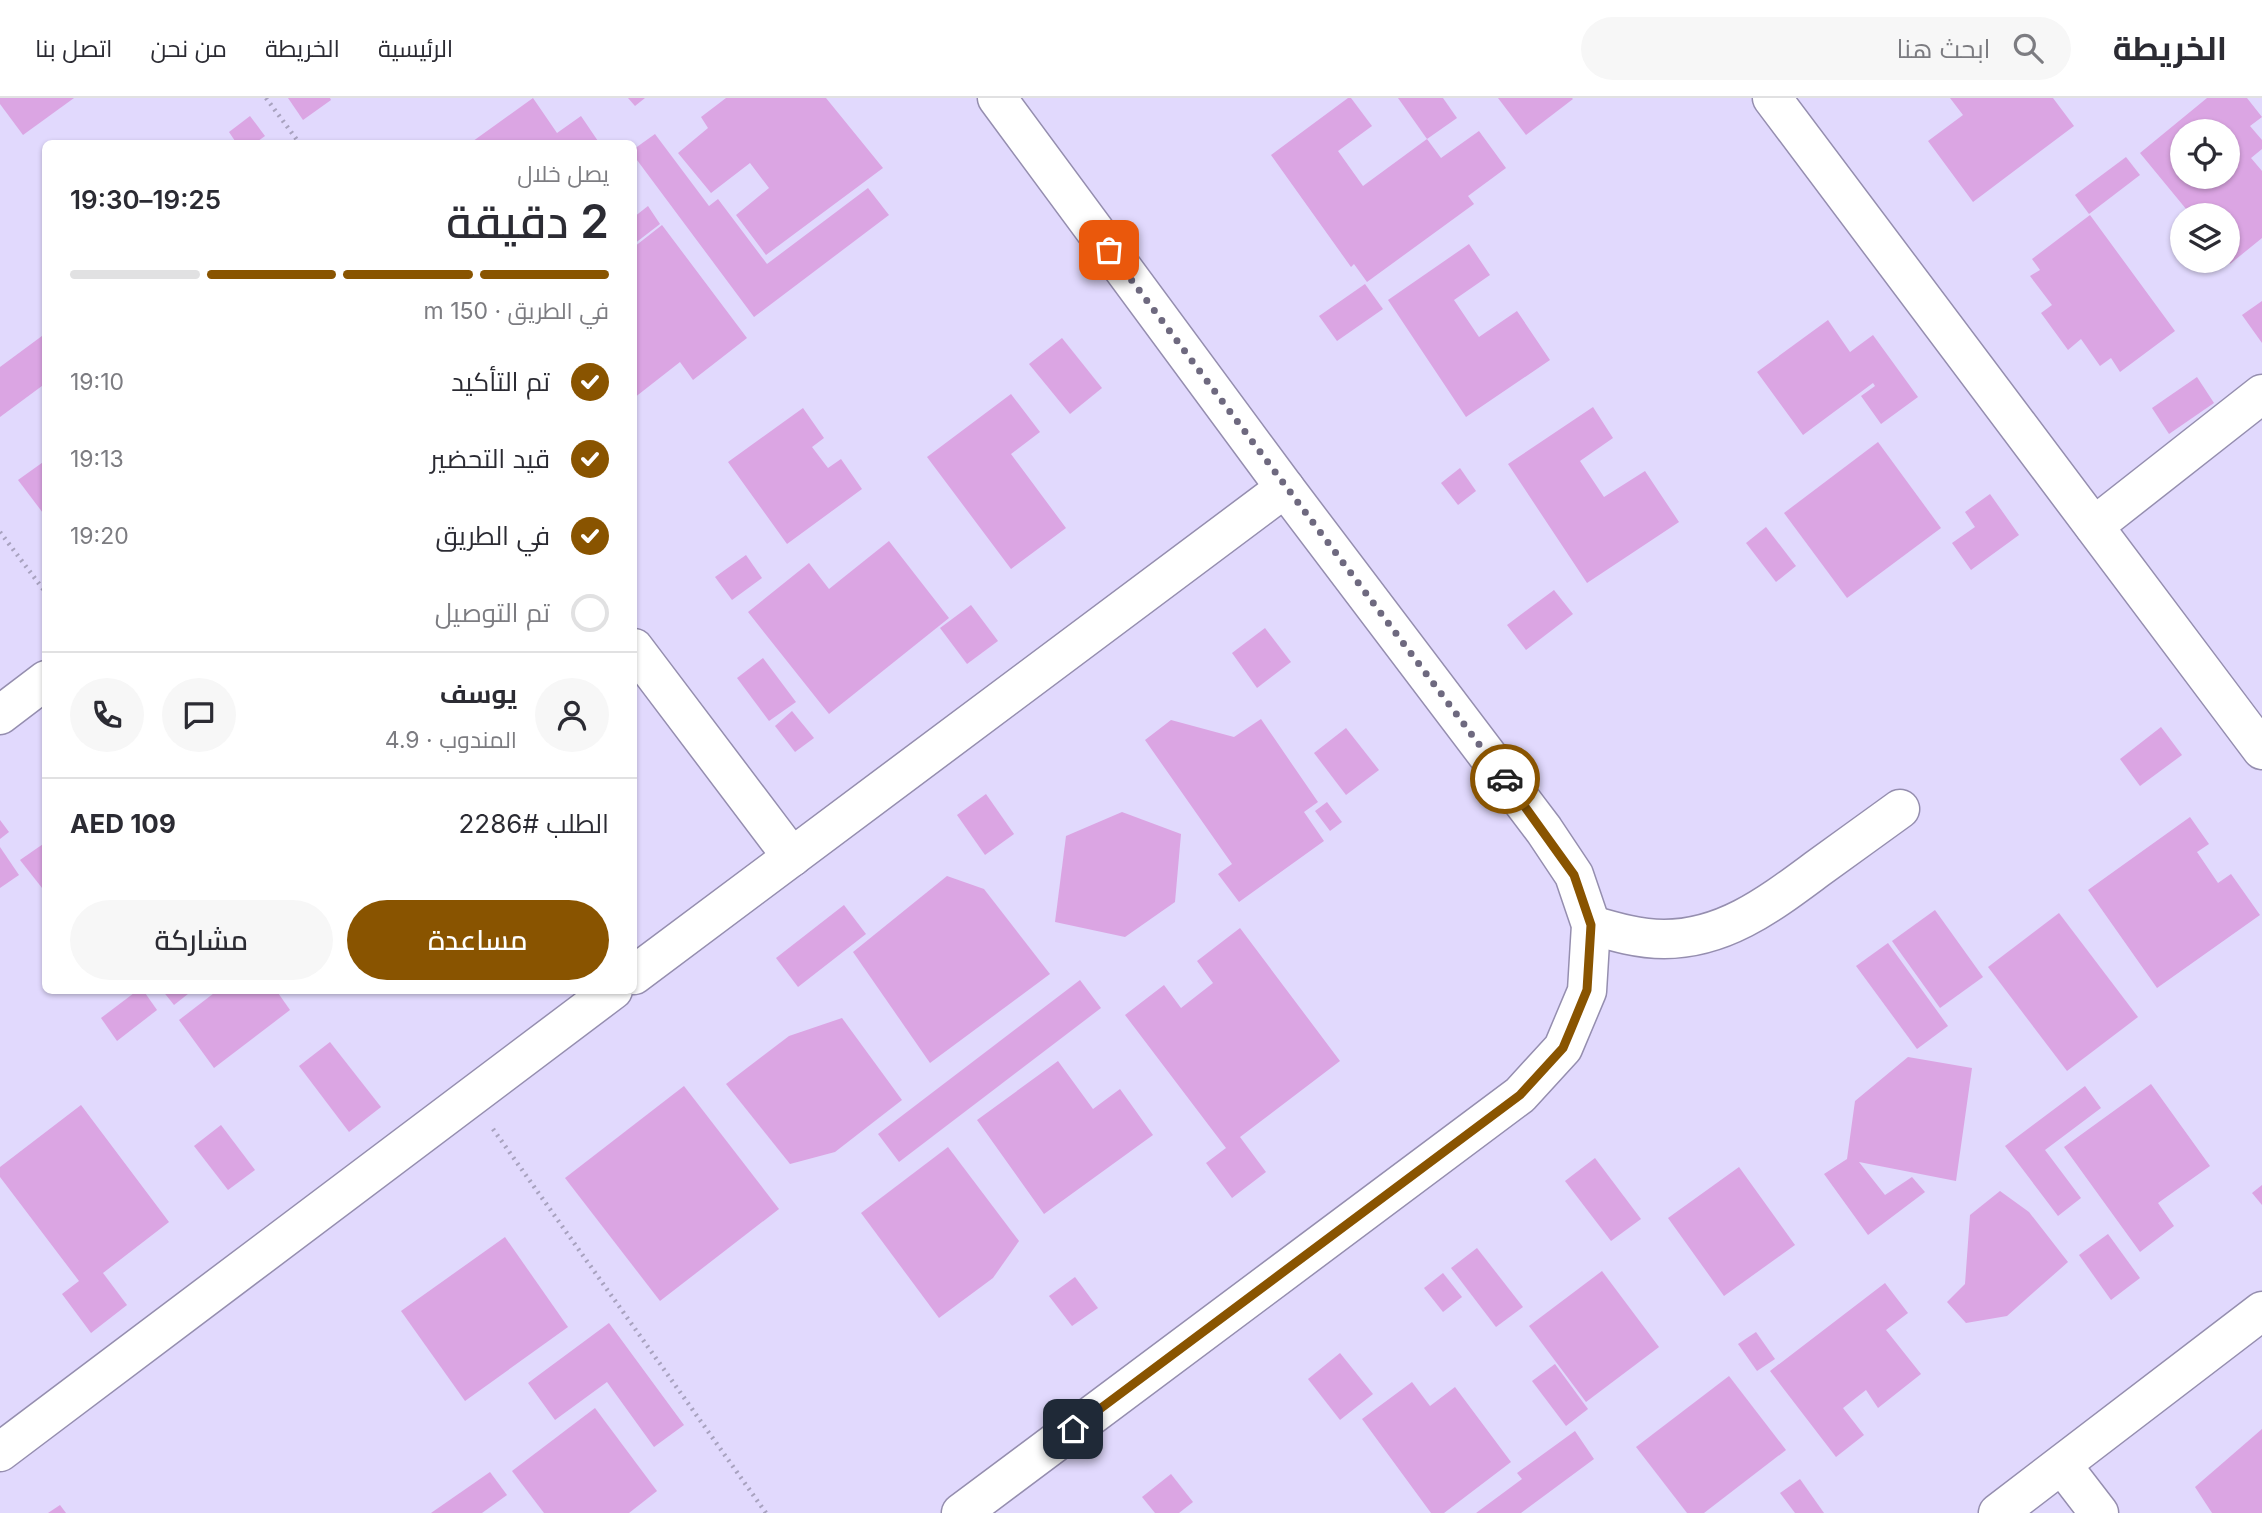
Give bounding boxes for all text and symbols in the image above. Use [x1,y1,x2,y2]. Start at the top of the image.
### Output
search box [1581,17,2071,80]
text: الخريطة [2113,28,2227,68]
icon: search [2009,29,2047,67]
text: ابحث هنا [1896,33,1991,64]
text: اتصل بنا [35,34,112,63]
text: من نحن [150,34,227,63]
text: الخريطة [265,34,340,63]
text: الرئيسية [378,34,453,63]
map controls [2170,119,2240,273]
button: locate [2170,119,2240,189]
text: يصل خلال [517,160,609,188]
text: 19:25–19:30 [70,184,221,215]
text: 2 دقيقة [446,193,609,249]
button: layers [2170,203,2240,273]
pin [1079,220,1139,280]
icon: bag [1090,231,1128,269]
text: في الطريق · 150 m [424,297,609,325]
icon: check [571,363,609,401]
text: تم التأكيد [451,366,550,397]
text: 19:10 [70,368,124,396]
icon: check [571,440,609,478]
text: قيد التحضير [430,443,550,474]
text: 19:13 [70,445,124,473]
icon: check [571,517,609,555]
text: في الطريق [435,520,550,551]
text: 19:20 [70,522,129,550]
text: تم التوصيل [435,597,550,628]
button: phone [70,678,144,752]
button: chat [162,678,236,752]
text: يوسف [440,678,517,709]
button: person [535,678,609,752]
text: المندوب · 4.9 [385,726,517,754]
courier [1470,744,1540,814]
icon: car [1486,760,1524,798]
text: AED 109 [70,808,176,839]
text: الطلب #2286 [458,808,609,839]
button: مشاركة [70,900,333,980]
button: مساعدة [347,900,609,980]
pin [1043,1399,1103,1459]
icon: home [1054,1410,1092,1448]

